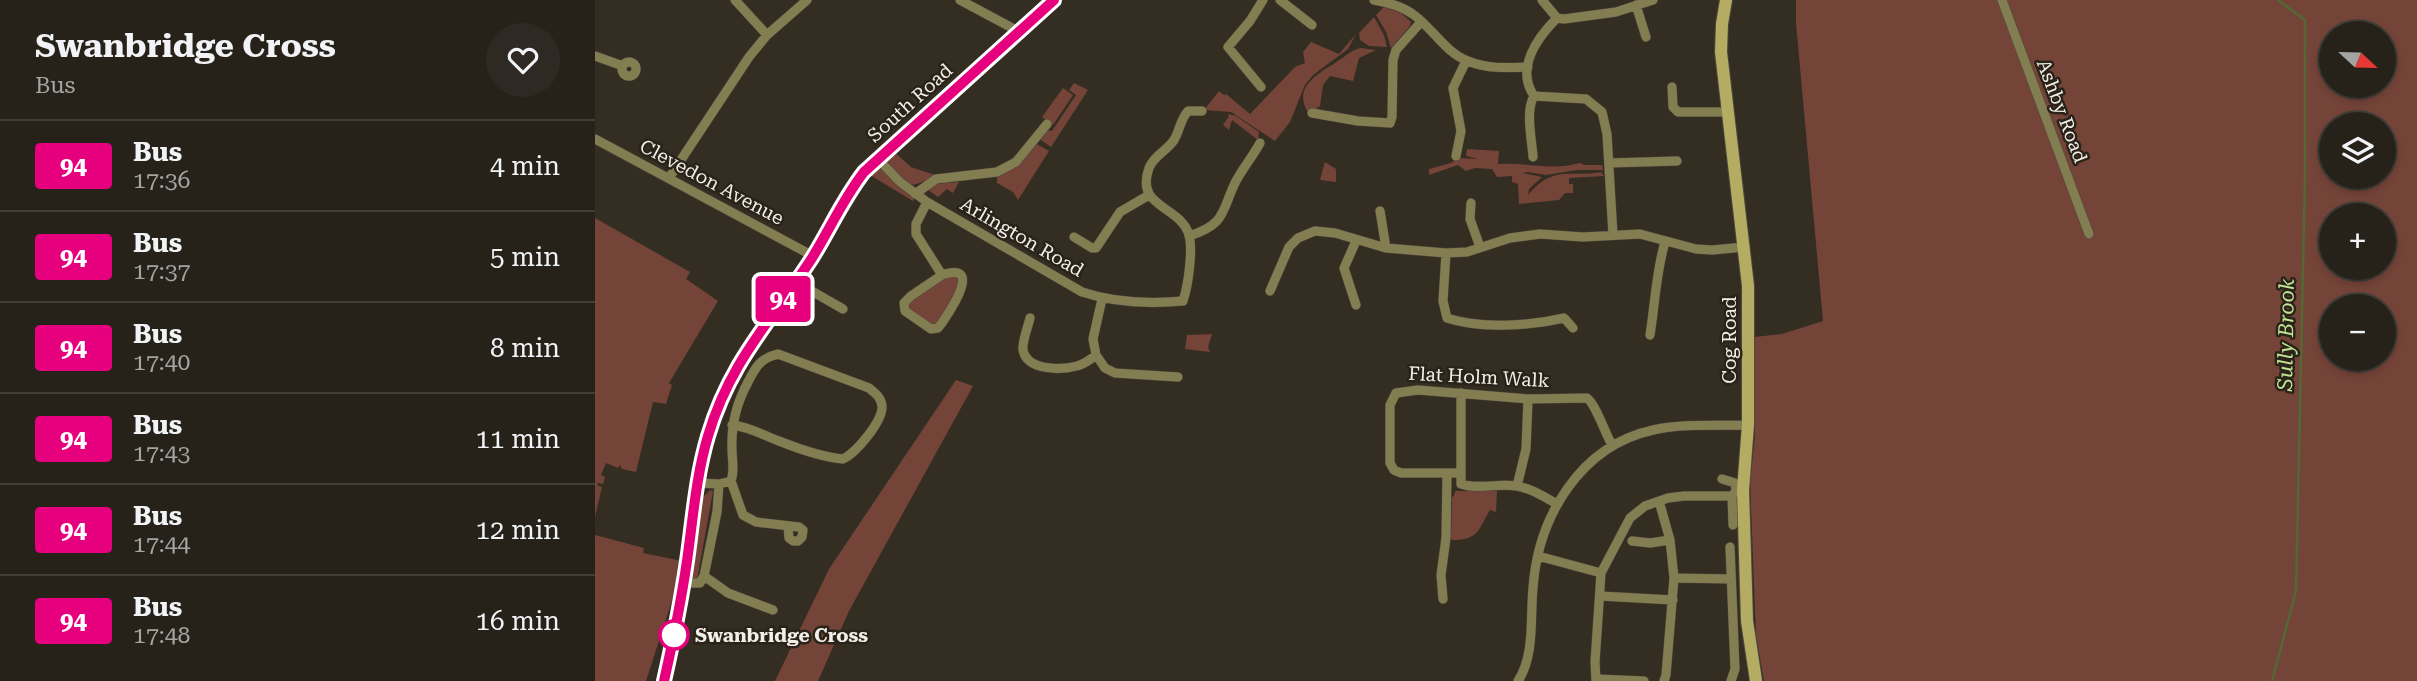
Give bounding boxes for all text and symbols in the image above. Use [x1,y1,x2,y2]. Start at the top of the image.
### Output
north arrow [2319,21,2396,98]
map controls [2319,21,2396,371]
button: heart [486,23,560,97]
text: Swanbridge Cross [35,26,336,65]
street label: Ashby Road [2032,56,2092,166]
street label: South Road [863,59,957,147]
text: Bus [35,72,75,99]
button: layers [2319,112,2396,189]
street label: Clevedon Avenue [636,134,788,230]
text: Bus [133,137,182,167]
text: 4 min [490,151,560,181]
text: 94 [60,152,87,180]
text: 17:36 [133,167,190,194]
street label: Arlington Road [956,192,1088,282]
button: + [2319,203,2396,280]
text: Bus [133,228,182,258]
text: 5 min [490,242,560,272]
text: 94 [60,243,87,271]
text: 17:37 [133,258,190,285]
line badge: 94 [751,276,815,322]
water label: Sully Brook [2273,278,2299,392]
text: 94 [770,285,796,313]
button: − [2319,294,2396,371]
street label: Cog Road [1718,296,1741,384]
text: Bus [133,319,182,349]
text: 8 min [490,333,560,363]
text: 94 [60,334,87,362]
text: 17:40 [133,349,190,376]
street label: Flat Holm Walk [1408,362,1550,392]
text: Bus [133,410,182,440]
text: 11 min [476,424,560,454]
text: 94 [60,425,87,453]
text: 17:43 [133,440,190,467]
text: Bus [133,501,182,531]
text: 12 min [476,515,560,545]
text: 94 [60,516,87,544]
text: 17:44 [133,531,190,558]
text: Bus [133,592,182,622]
text: 16 min [476,606,560,636]
text: 94 [60,607,87,635]
marker: Swanbridge Cross [659,620,689,650]
text: 17:48 [133,622,190,649]
place label: Swanbridge Cross [695,624,868,647]

